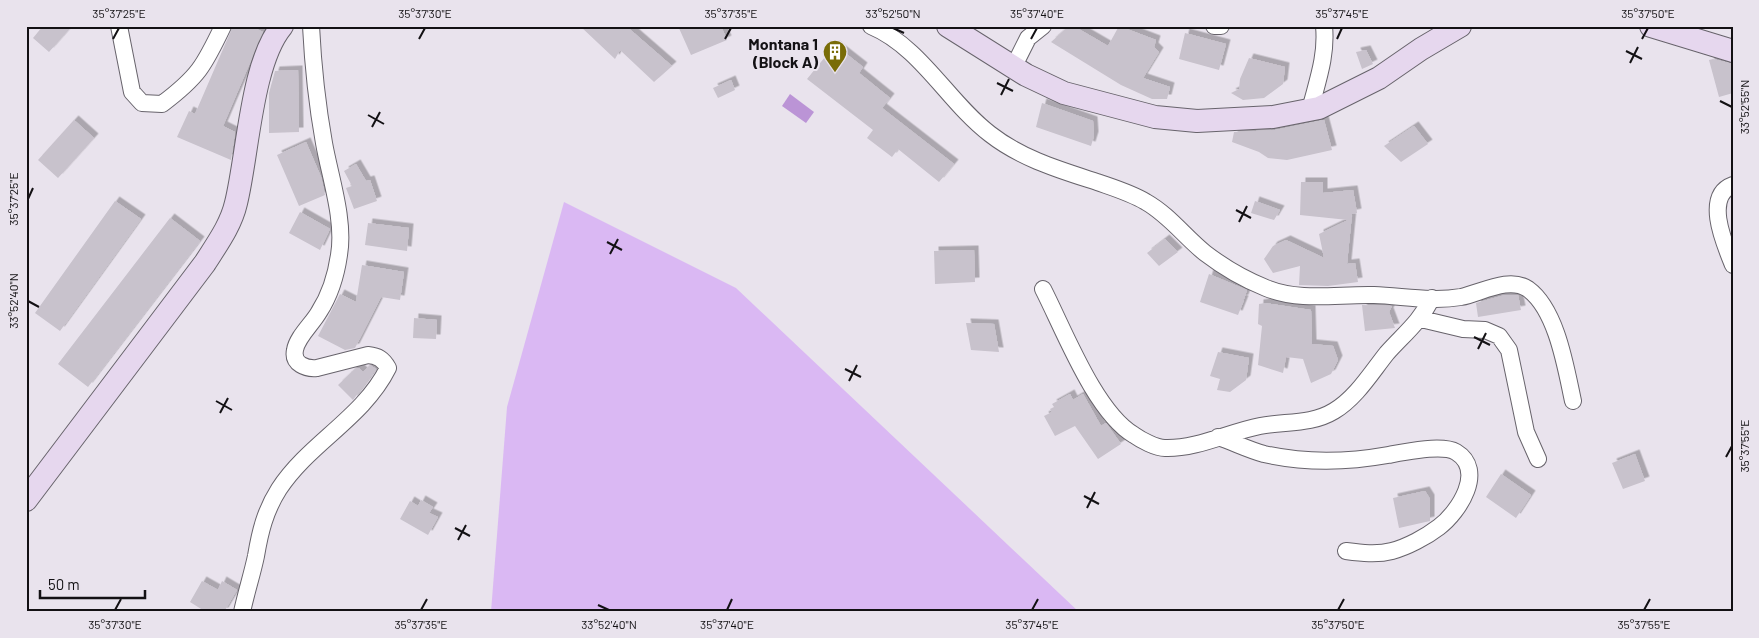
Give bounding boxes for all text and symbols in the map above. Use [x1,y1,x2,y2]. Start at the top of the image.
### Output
text: 35°37'25"E [92,6,146,20]
text: 35°37'30"E [398,6,452,20]
text: 35°37'35"E [704,6,758,20]
text: 33°52'50"N [865,6,921,20]
text: 35°37'40"E [1010,6,1064,20]
text: 35°37'45"E [1315,6,1369,20]
text: 35°37'50"E [1621,6,1675,20]
place label: Montana 1 (Block A) [748,34,818,71]
building icon: Montana 1 (Block A) [822,39,848,73]
text: 33°52'55"N [1737,80,1751,134]
text: 35°37'25"E [6,172,20,226]
text: 33°52'40"N [6,273,20,329]
text: 35°37'55"E [1737,419,1751,473]
scale bar [40,568,145,600]
text: 50 m [48,575,80,593]
text: 35°37'30"E [88,617,142,631]
text: 35°37'35"E [394,617,448,631]
text: 33°52'40"N [581,617,637,631]
text: 35°37'40"E [700,617,754,631]
text: 35°37'45"E [1005,617,1059,631]
text: 35°37'50"E [1311,617,1365,631]
text: 35°37'55"E [1617,617,1671,631]

